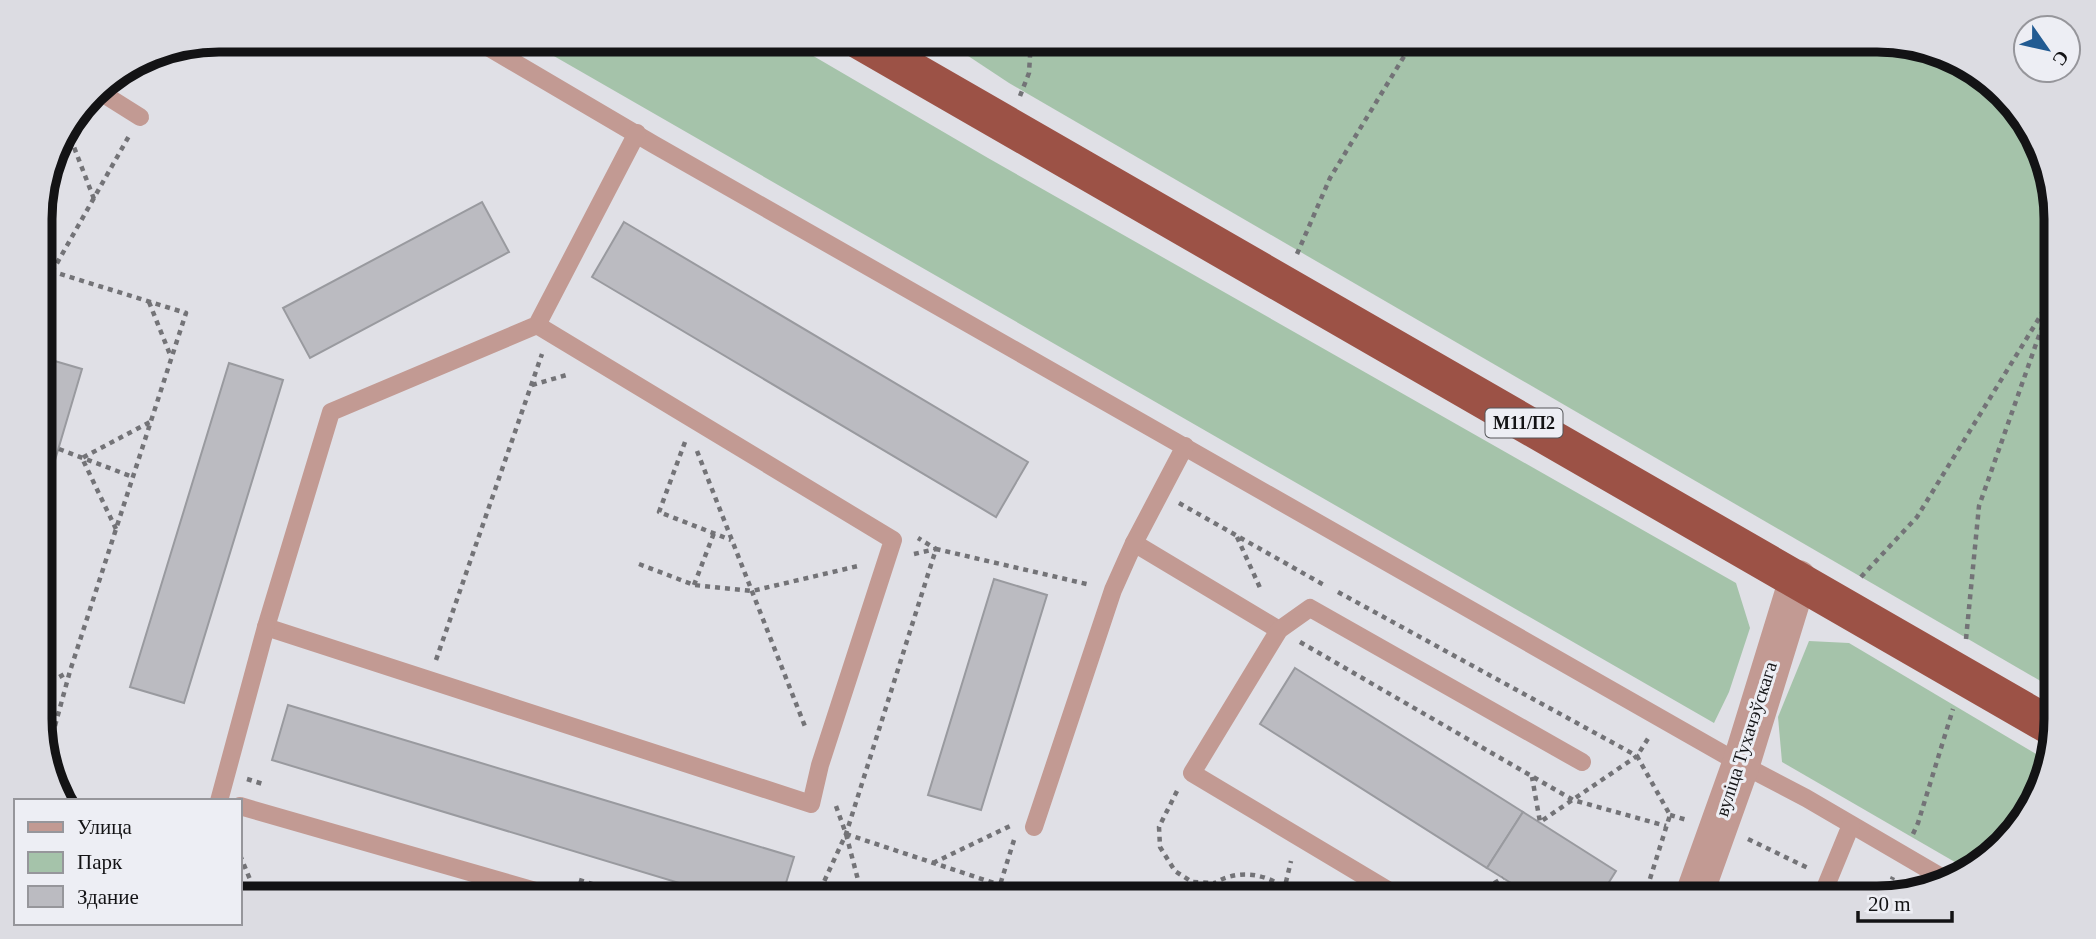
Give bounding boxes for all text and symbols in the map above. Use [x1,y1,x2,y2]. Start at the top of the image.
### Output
north arrow [2012,14,2082,84]
text: С [2048,47,2073,70]
road number: М11/П2 [1486,408,1562,438]
street label: вуліца Тухачэўскага [1711,658,1781,819]
legend [14,799,242,925]
text: Улица [77,815,132,839]
text: Парк [77,850,123,874]
scale bar [1858,880,1952,924]
text: Здание [77,885,139,909]
text: 20 m [1868,892,1911,916]

